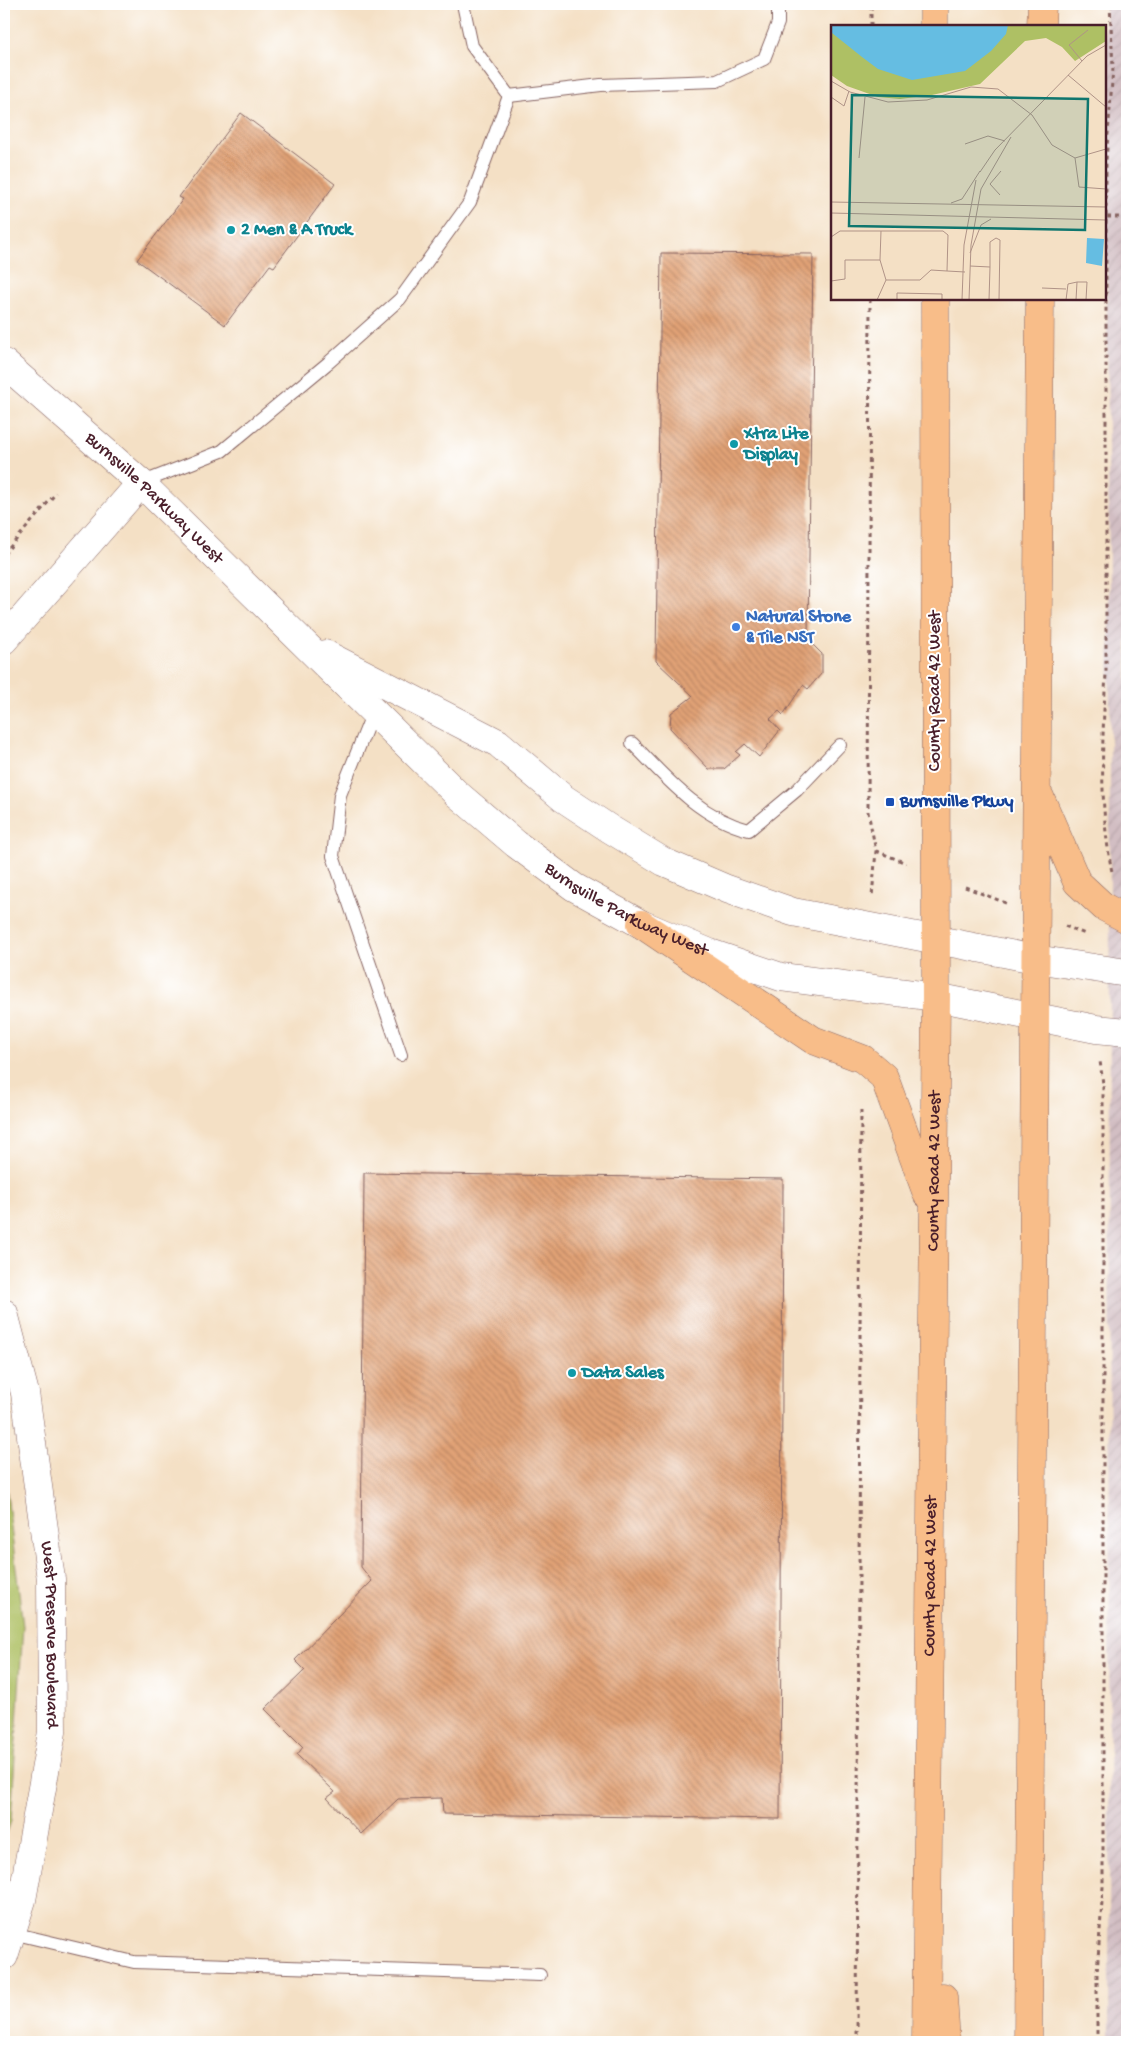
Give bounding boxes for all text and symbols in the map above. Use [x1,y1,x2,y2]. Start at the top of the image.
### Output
inset map [831,25,1106,300]
place label: 2 Men & A Truck [241,220,354,241]
marker: 2 Men & A Truck [225,224,237,236]
place label: Xtra Lite Display [742,424,809,466]
street label: Burnsville Parkway West [80,427,229,570]
marker: Xtra Lite Display [728,438,740,450]
place label: Natural Stone & Tile NST [746,607,852,649]
street label: County Road 42 West [925,609,946,771]
marker: Natural Stone & Tile NST [730,621,742,633]
place label: Burnsville Pkwy [899,792,1013,813]
marker: Burnsville Pkwy [884,796,896,808]
street label: Burnsville Parkway West [539,858,713,962]
street label: County Road 42 West [923,1089,946,1251]
place label: Data Sales [580,1363,665,1384]
marker: Data Sales [566,1367,578,1379]
street label: County Road 42 West [919,1494,942,1656]
street label: West Preserve Boulevard [35,1540,62,1730]

